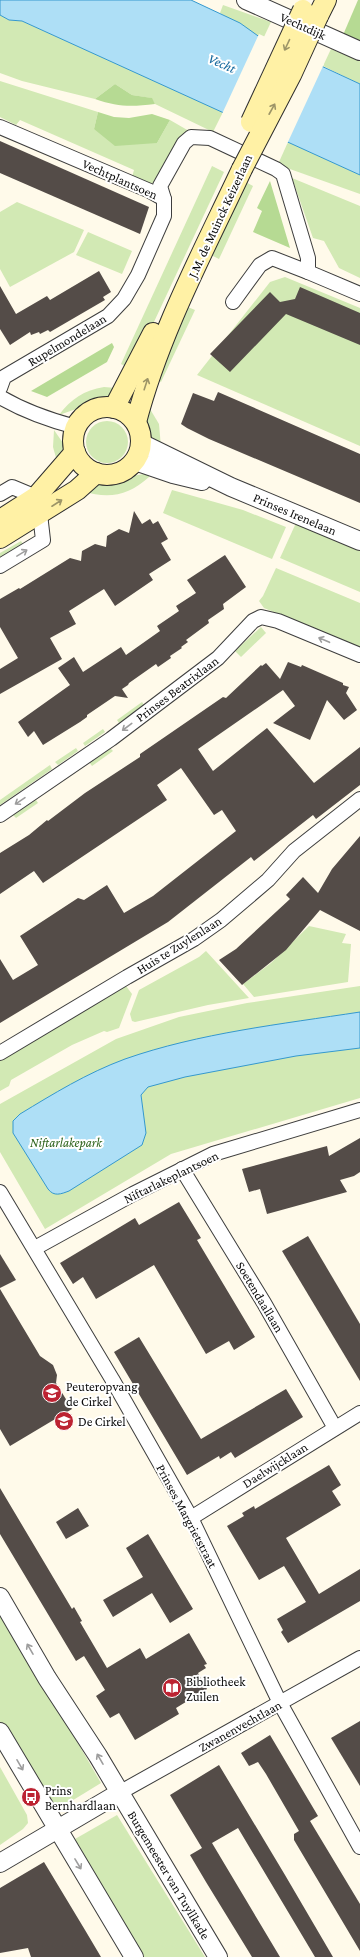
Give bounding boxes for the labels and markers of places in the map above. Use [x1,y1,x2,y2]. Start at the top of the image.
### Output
place label: Peuteropvang de Cirkel [66,1379,138,1409]
school or university icon: Peuteropvang de Cirkel [41,1382,63,1404]
school or university icon: De Cirkel [53,1410,75,1432]
place label: De Cirkel [78,1414,126,1429]
place label: Bibliotheek Zuilen [186,1674,246,1704]
library icon: Bibliotheek Zuilen [161,1677,183,1699]
place label: Prins Bernhardlaan [45,1783,116,1813]
bus stop icon: Prins Bernhardlaan [20,1786,42,1808]

